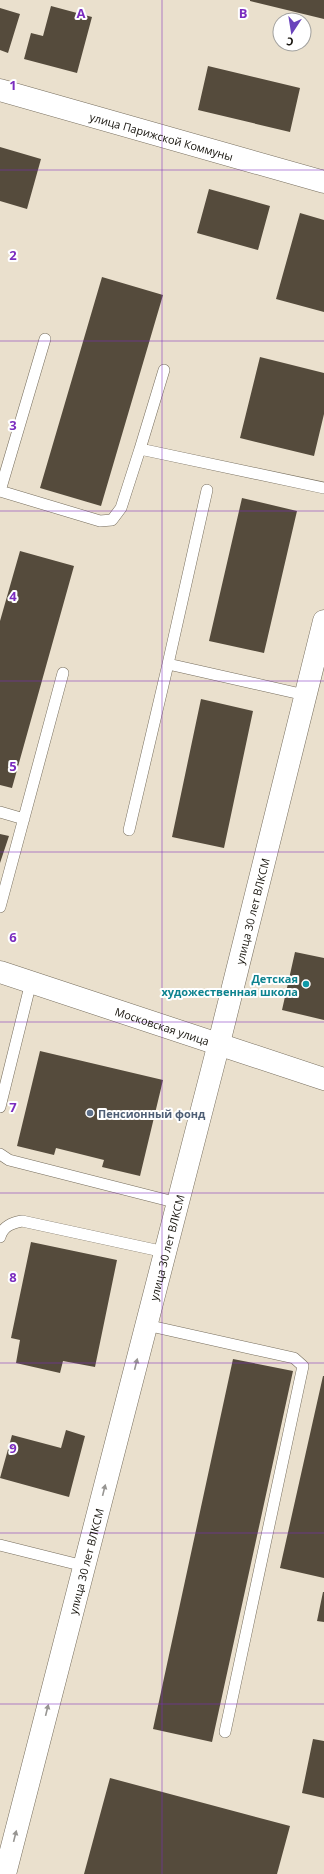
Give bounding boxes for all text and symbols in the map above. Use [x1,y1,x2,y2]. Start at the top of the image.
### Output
text: A [77,4,86,22]
text: B [239,4,248,22]
north arrow [272,12,312,52]
text: С [285,34,295,50]
text: 1 [9,76,17,94]
street label: улица Парижской Коммуны [88,108,235,163]
text: 2 [9,246,17,264]
text: 3 [9,416,17,434]
text: 4 [9,587,17,605]
text: 5 [9,757,17,775]
street label: улица 30 лет ВЛКСМ [231,856,272,966]
text: 6 [9,928,17,946]
place label: Детская художественная школа [161,971,298,999]
marker: Детская художественная школа [301,979,311,989]
street label: Московская улица [113,1003,211,1048]
text: 7 [9,1098,17,1116]
place label: Пенсионный фонд [98,1106,206,1121]
marker: Пенсионный фонд [85,1108,95,1118]
street label: улица 30 лет ВЛКСМ [145,1193,187,1302]
text: 8 [9,1268,17,1286]
one-way arrow [134,1357,140,1370]
text: 9 [9,1439,17,1457]
one-way arrow [101,1483,107,1495]
street label: улица 30 лет ВЛКСМ [65,1507,106,1616]
one-way arrow [44,1704,50,1716]
one-way arrow [12,1830,18,1842]

